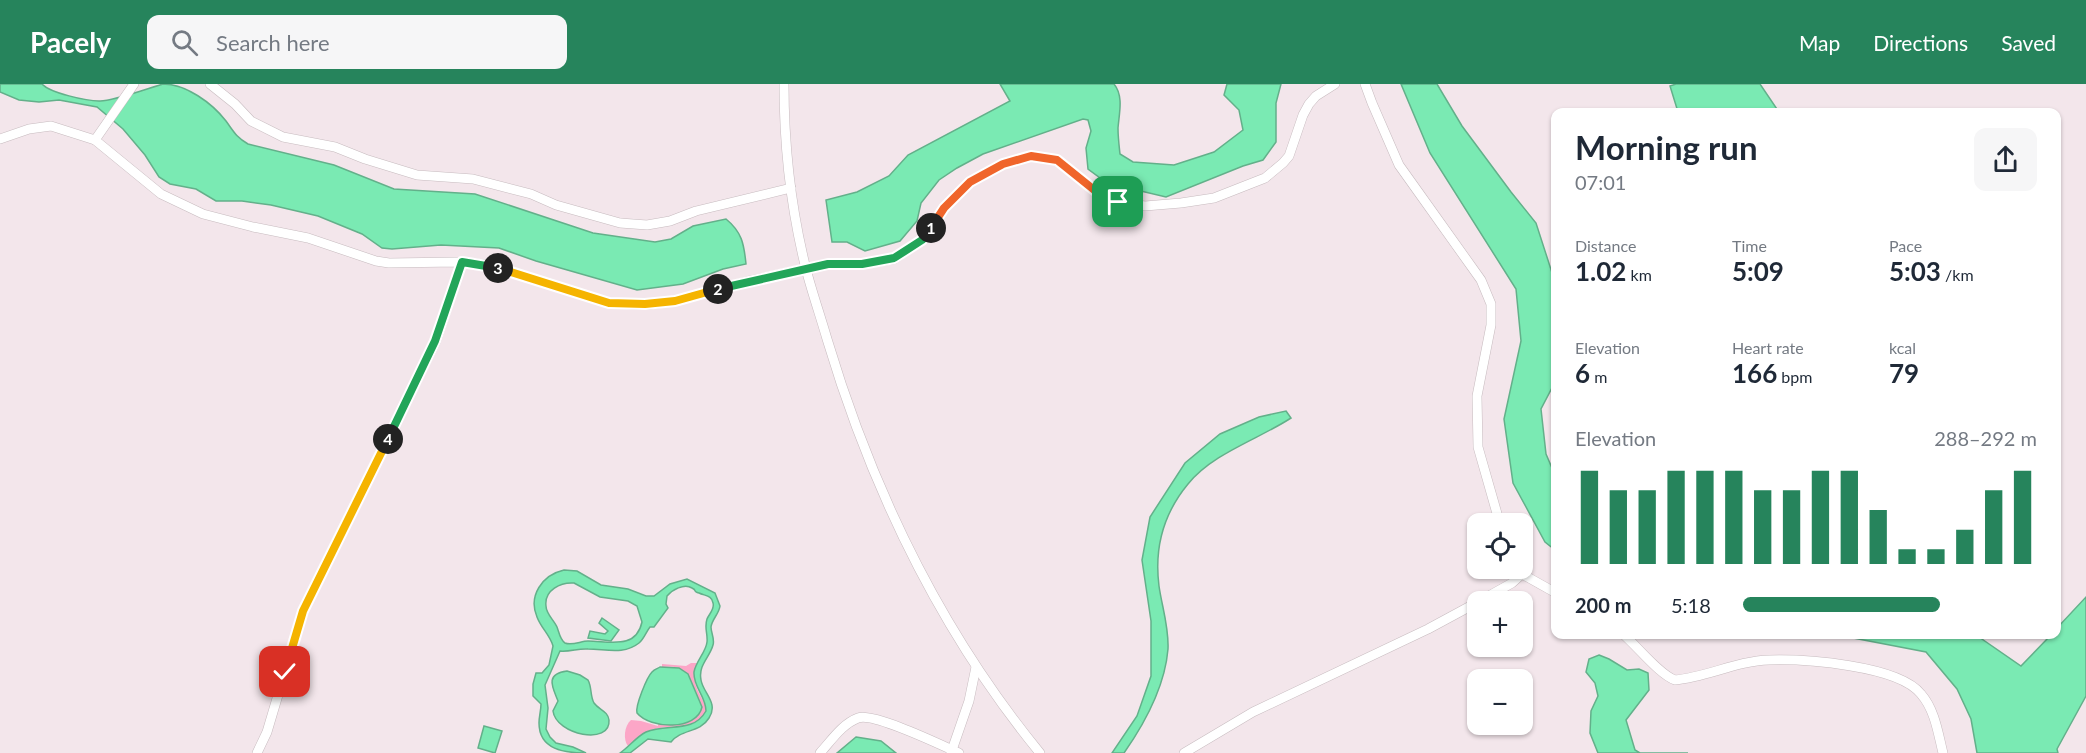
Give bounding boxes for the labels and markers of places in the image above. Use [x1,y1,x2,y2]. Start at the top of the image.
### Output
pin [1092,176,1143,227]
pin: 1 [916,213,946,243]
pin: 3 [483,253,513,283]
pin: 2 [703,274,733,304]
pin: 4 [373,424,403,454]
pin [259,646,310,697]

